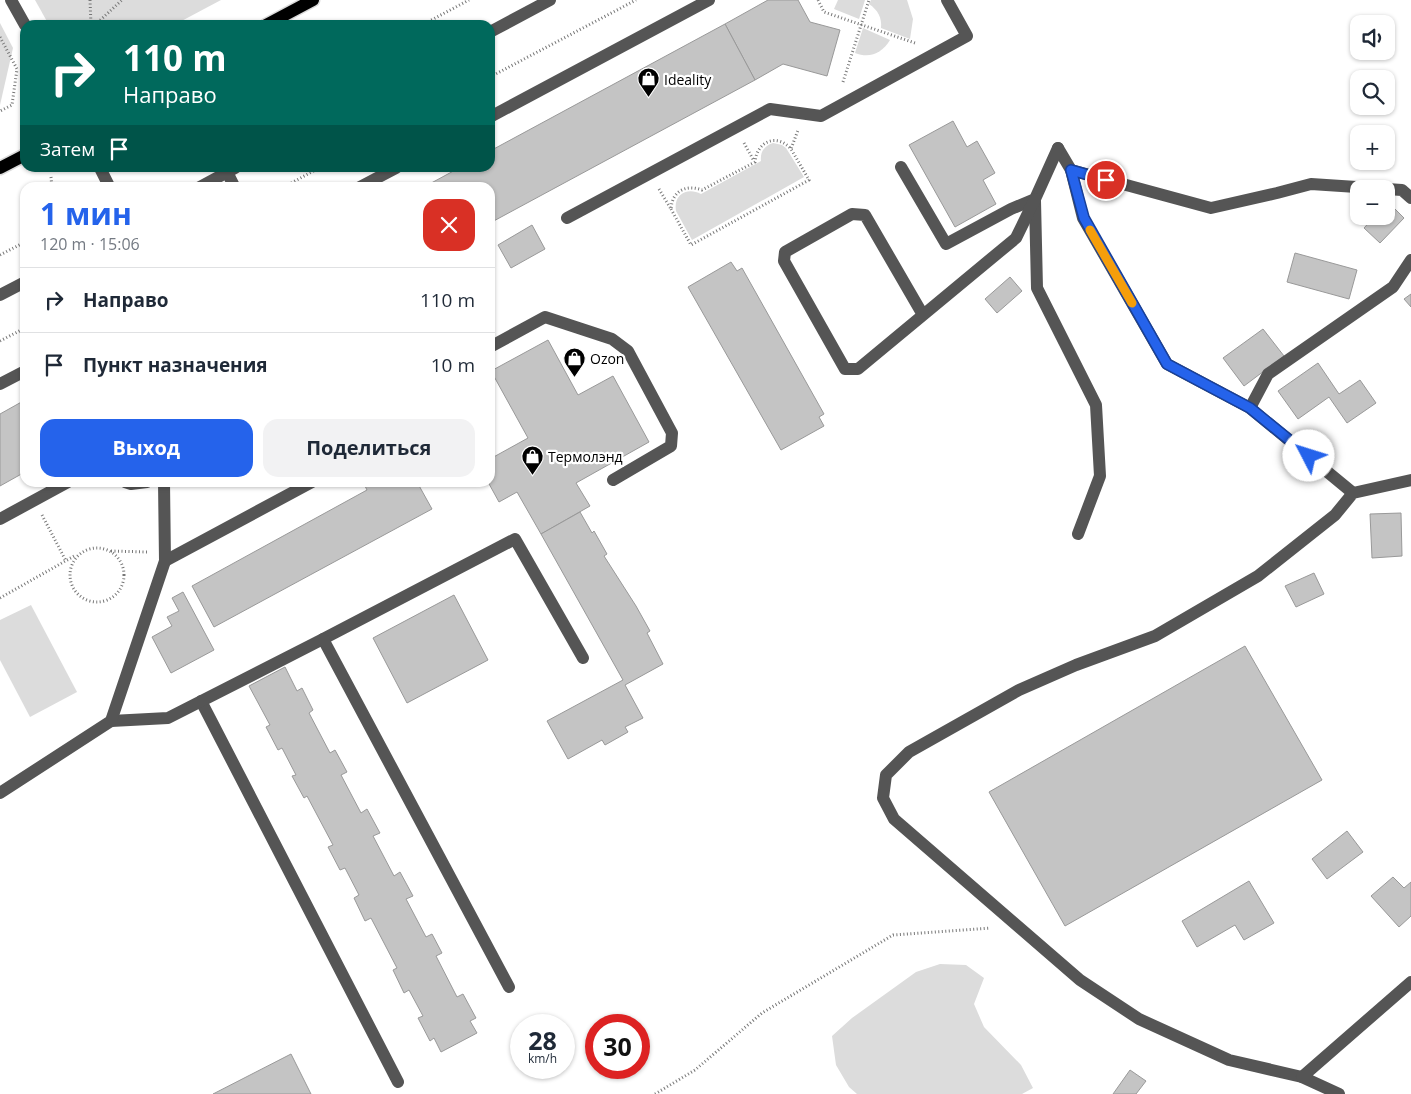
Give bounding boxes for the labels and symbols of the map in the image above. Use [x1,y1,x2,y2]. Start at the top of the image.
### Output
shop icon: Ideality [636,67,660,98]
place label: Ideality [664,70,712,89]
pin [1085,159,1127,201]
shop icon: Ozon [562,346,586,377]
place label: Ozon [590,349,624,368]
position arrow [1282,429,1334,481]
shop icon: Термолэнд [520,444,544,475]
place label: Термолэнд [548,447,623,466]
speed limit sign: 30 [585,1014,650,1079]

